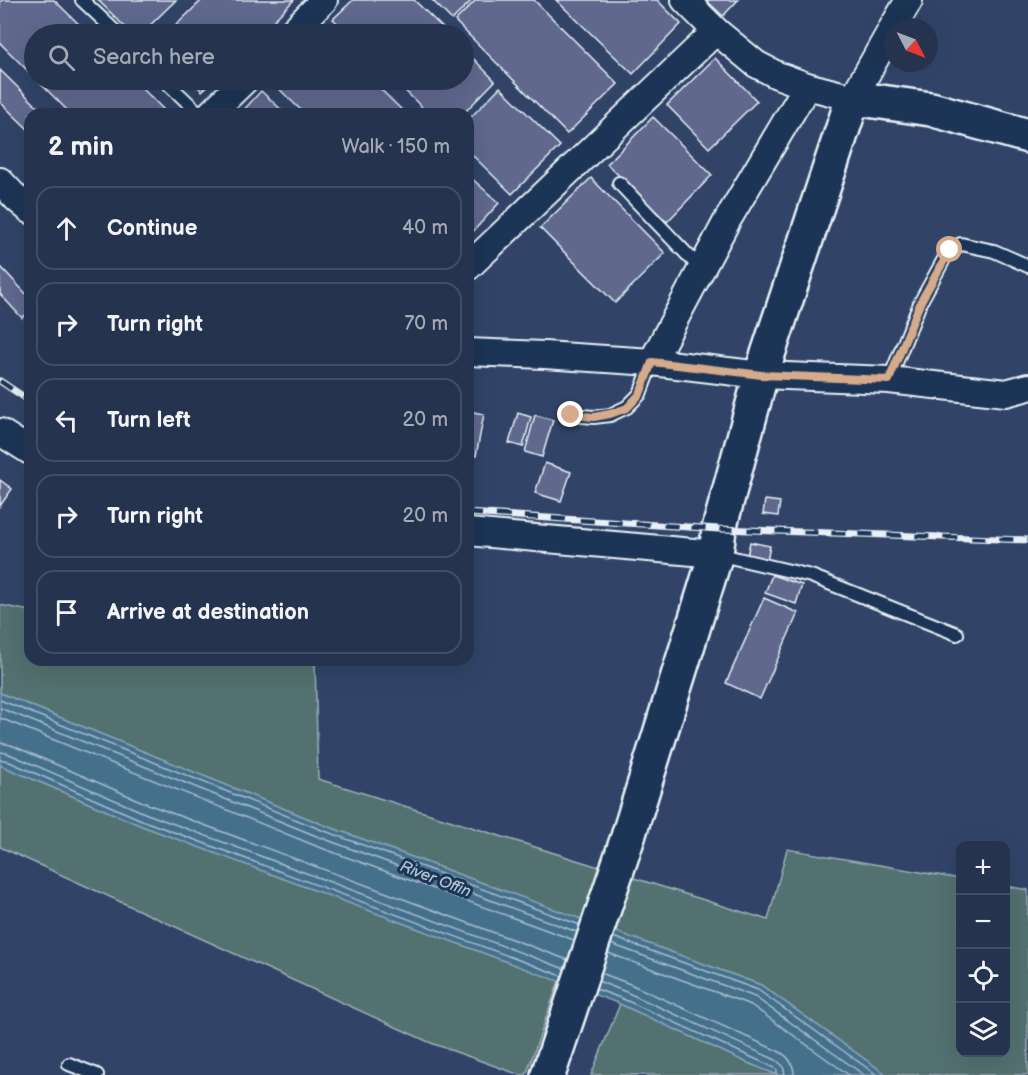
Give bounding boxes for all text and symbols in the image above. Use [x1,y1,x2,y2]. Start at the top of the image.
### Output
north arrow [884,18,938,72]
search box [24,24,474,90]
icon: search [45,41,78,74]
text: Search here [93,44,215,71]
text: 2 min [48,132,114,163]
text: Walk · 150 m [341,135,450,159]
icon: ahead [50,212,83,245]
text: Continue [107,215,197,242]
text: 40 m [402,216,448,240]
route start [936,236,962,262]
icon: right [50,308,83,341]
text: Turn right [107,311,203,338]
text: 70 m [404,312,448,336]
route end [557,401,583,427]
icon: left [50,404,83,437]
text: Turn left [107,407,191,434]
text: 20 m [403,408,448,432]
icon: right [50,500,83,533]
text: Turn right [107,503,203,530]
text: 20 m [403,504,448,528]
icon: arrive [50,596,83,629]
text: Arrive at destination [107,599,309,626]
map controls [956,841,1010,1057]
button: + [956,841,1010,895]
water label: River Offin [397,857,474,902]
button: − [956,895,1010,949]
button: locate [956,949,1010,1003]
button: layers [956,1003,1010,1057]

